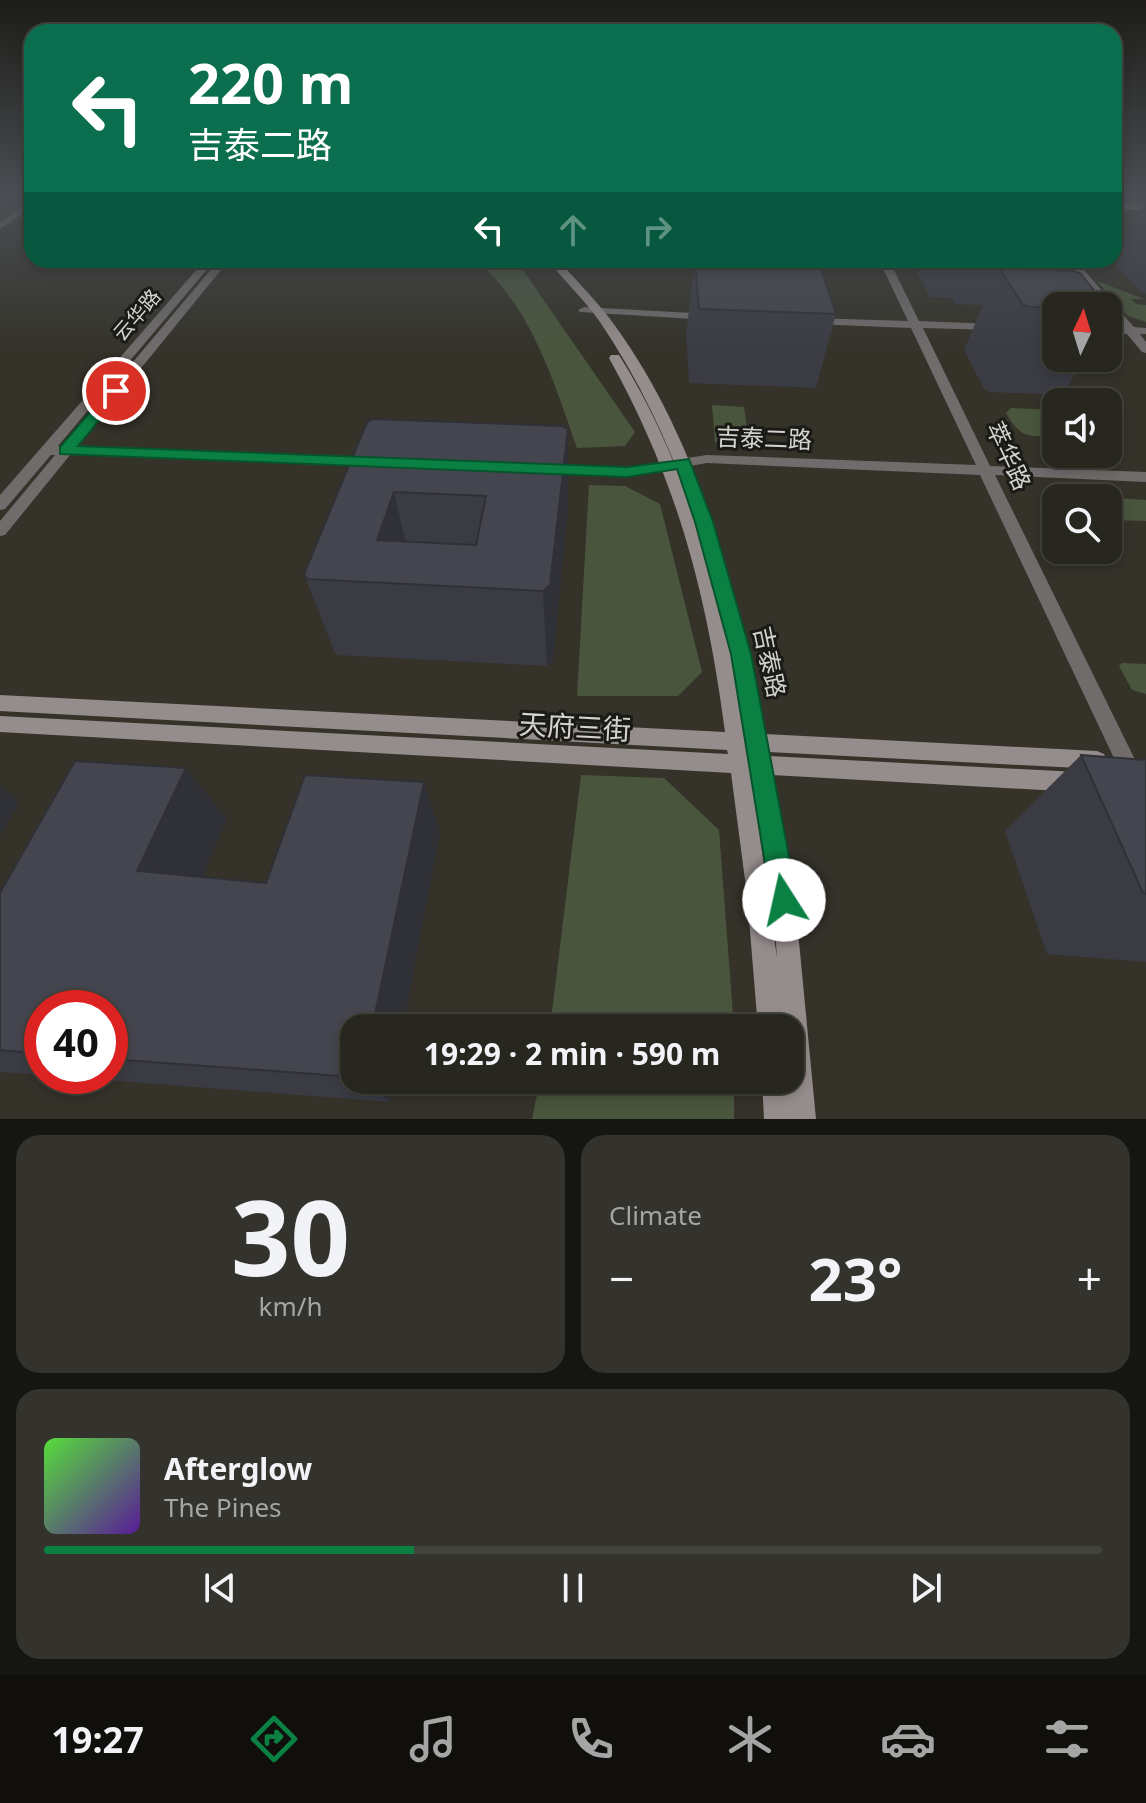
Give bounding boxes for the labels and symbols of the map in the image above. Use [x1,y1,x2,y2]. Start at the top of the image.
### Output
street label: 云华路 [107,283,166,346]
north arrow [1042,292,1122,372]
pin [82,357,150,425]
street label: 萃华路 [979,416,1040,495]
street label: 吉泰二路 [716,419,813,456]
street label: 吉泰路 [747,623,794,700]
street label: 天府三街 [518,704,632,748]
position arrow [742,858,826,942]
speed limit sign: 40 [24,990,128,1094]

